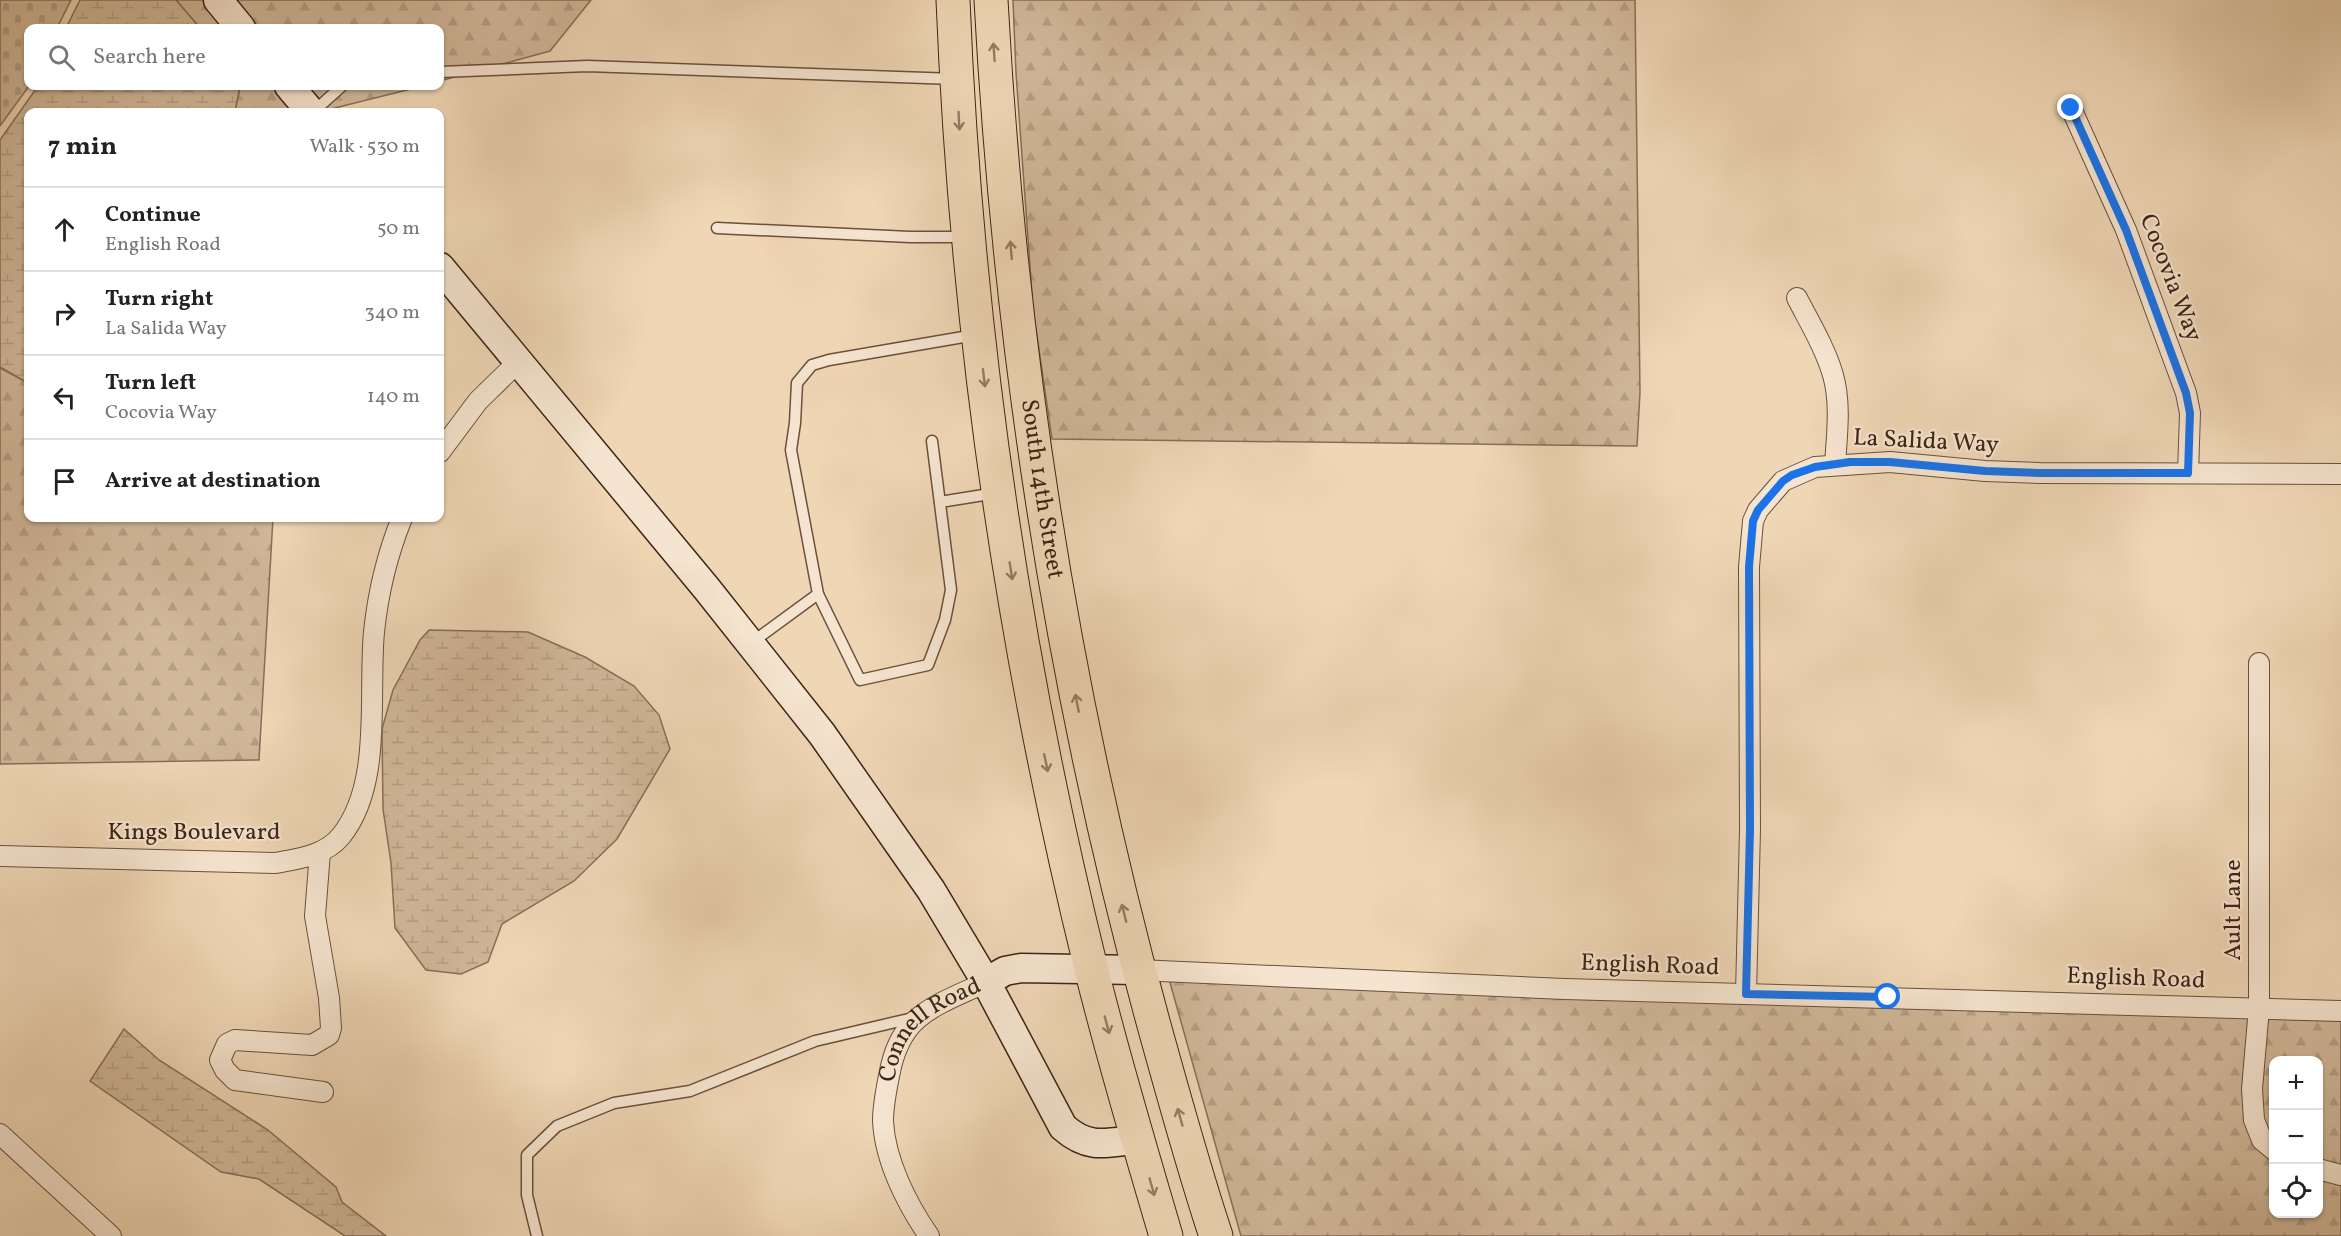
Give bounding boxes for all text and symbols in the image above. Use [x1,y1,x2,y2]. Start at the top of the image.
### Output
search box [24,24,444,90]
icon: search [45,41,78,74]
text: Search here [93,42,206,73]
one-way arrow [989,42,1000,62]
route end [2057,94,2083,120]
one-way arrow [954,111,965,131]
text: 7 min [48,129,117,165]
text: Walk · 530 m [309,133,420,161]
text: Continue [105,200,201,231]
street label: Cocovia Way [2130,209,2210,347]
icon: ahead [48,213,81,246]
text: 50 m [377,215,420,243]
text: English Road [105,231,221,259]
one-way arrow [1005,241,1016,261]
text: Turn right [105,284,213,315]
icon: right [48,297,81,330]
text: 340 m [364,299,420,327]
text: La Salida Way [105,315,227,343]
text: Turn left [105,368,196,399]
one-way arrow [978,368,989,387]
icon: left [48,381,81,414]
text: 140 m [367,383,420,411]
street label: South 14th Street [1011,397,1072,582]
text: Cocovia Way [105,399,217,427]
street label: La Salida Way [1852,421,2000,463]
icon: arrive [48,465,81,498]
text: Arrive at destination [105,466,321,497]
one-way arrow [1005,561,1016,581]
one-way arrow [1071,693,1082,713]
one-way arrow [1041,753,1052,772]
street label: Kings Boulevard [108,816,280,850]
street label: Ault Lane [2217,859,2251,961]
one-way arrow [1118,904,1130,923]
street label: English Road [1580,947,1720,985]
street label: English Road [2066,960,2206,998]
street label: Connell Road [871,970,987,1085]
route start [1874,983,1900,1009]
one-way arrow [1101,1015,1113,1034]
map controls [2269,1056,2323,1218]
button: + [2269,1056,2323,1110]
one-way arrow [1174,1108,1185,1127]
button: − [2269,1110,2323,1164]
button: locate [2269,1164,2323,1218]
one-way arrow [1147,1177,1158,1196]

